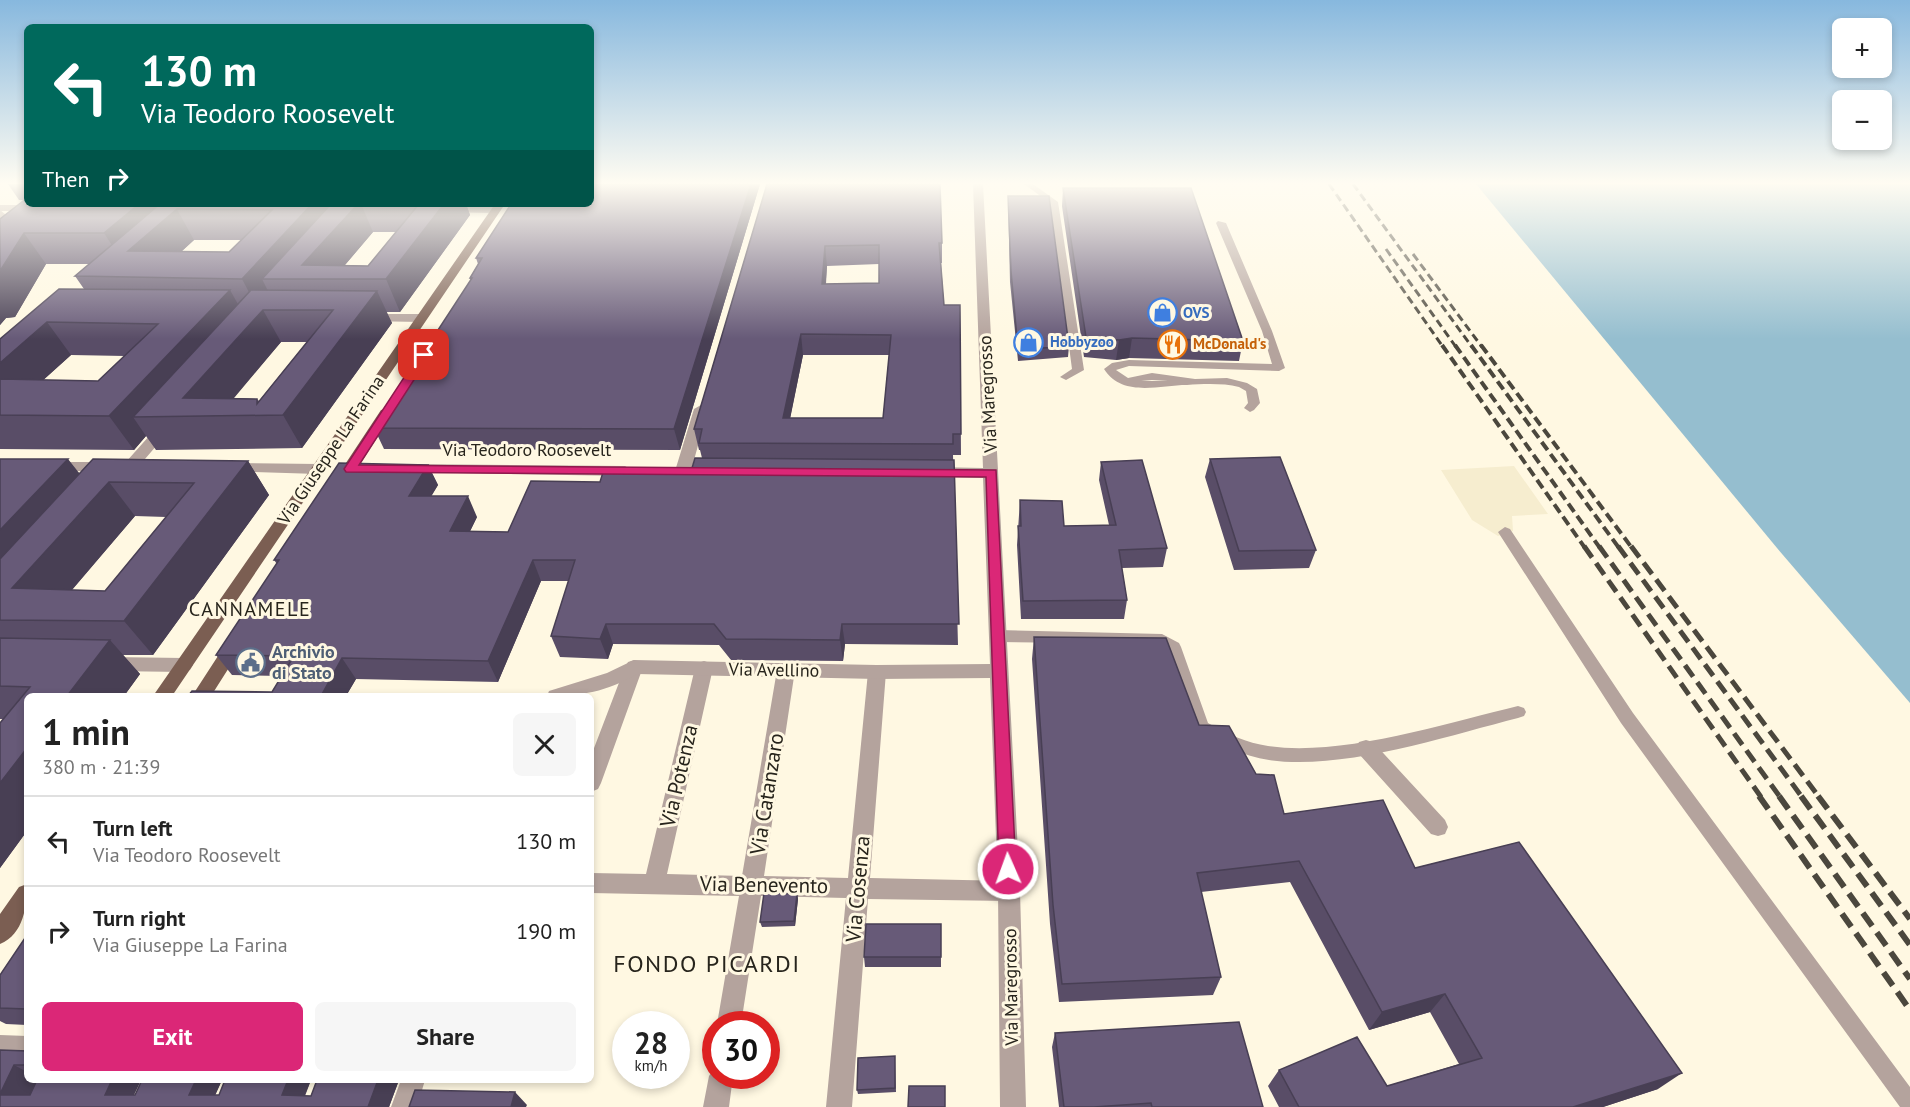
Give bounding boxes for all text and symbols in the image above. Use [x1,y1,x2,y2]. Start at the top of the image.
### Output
map controls [1832,18,1892,150]
button: + [1832,18,1892,78]
text: 130 m [141,43,257,98]
icon: left [42,48,120,126]
button: − [1832,90,1892,150]
text: Via Teodoro Roosevelt [141,96,394,130]
icon: right [101,162,134,195]
text: Then [42,165,89,193]
shop icon: OVS [1146,297,1178,329]
place label: OVS [1183,303,1210,322]
shop icon: Hobbyzoo [1013,326,1045,358]
restaurant icon: McDonald's [1156,328,1188,360]
pin [398,329,449,380]
place label: Hobbyzoo [1050,332,1114,351]
place label: McDonald's [1193,334,1266,353]
street label: Via Maregrosso [973,335,1002,454]
icon: arrive [407,338,440,371]
street label: Via Giuseppe La Farina [272,371,389,530]
street label: Via Teodoro Roosevelt [442,438,611,461]
district label: CANNAMELE [189,596,311,622]
place label: Archivio di Stato [272,640,335,684]
public building icon: Archivio di Stato [235,646,267,678]
street label: Via Avellino [728,657,819,682]
text: 1 min [42,708,130,755]
button: close [513,713,576,776]
street label: Via Potenza [653,722,703,831]
street label: Via Catanzaro [743,731,789,858]
text: 380 m · 21:39 [42,754,160,780]
text: Turn left [93,814,173,842]
icon: left [42,825,75,858]
text: 130 m [516,827,576,855]
street label: Via Cosenza [839,835,876,944]
position arrow [976,837,1040,901]
text: Via Teodoro Roosevelt [93,842,281,868]
street label: Via Benevento [699,870,828,899]
text: Turn right [93,904,185,932]
icon: right [42,915,75,948]
text: 190 m [516,917,576,945]
street label: Via Maregrosso [998,928,1023,1047]
text: Via Giuseppe La Farina [93,932,288,958]
district label: FONDO PICARDI [613,948,801,979]
button: Exit [42,1002,303,1071]
button: Share [315,1002,576,1071]
speed limit sign: 30 [702,1011,780,1089]
text: 28 [634,1023,668,1062]
text: km/h [635,1056,667,1075]

